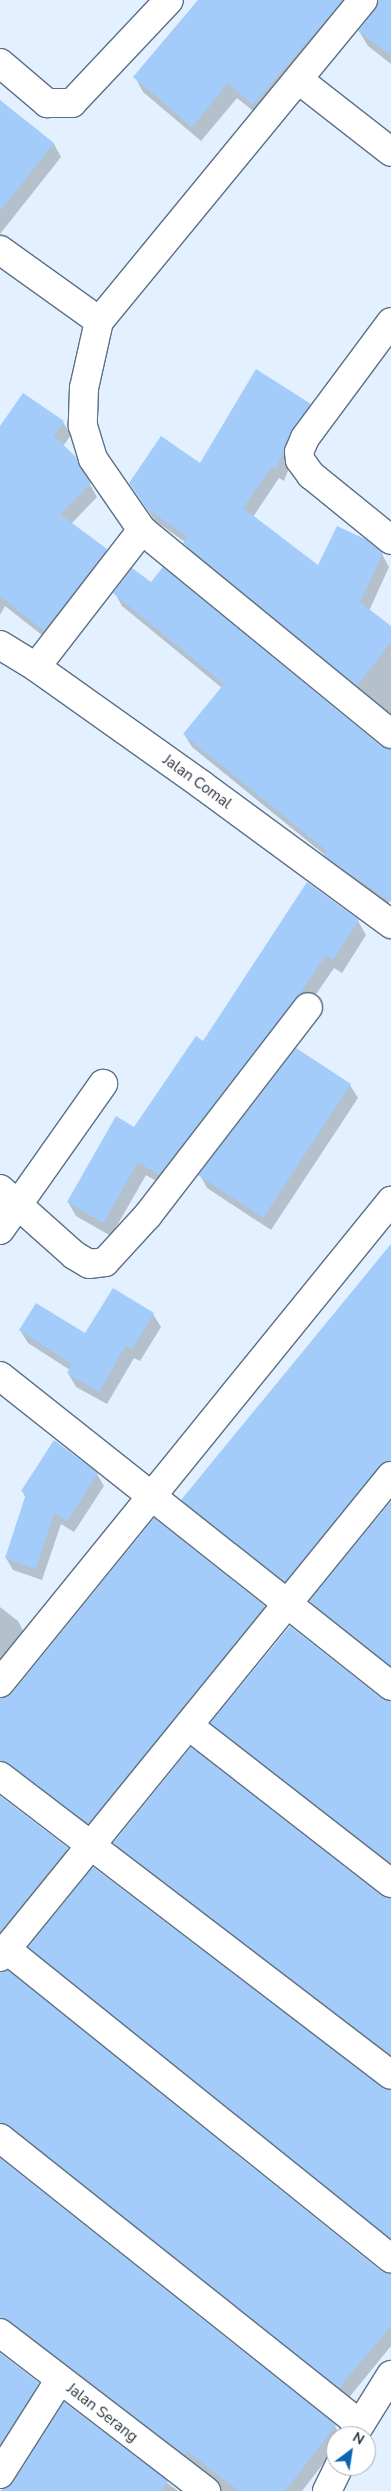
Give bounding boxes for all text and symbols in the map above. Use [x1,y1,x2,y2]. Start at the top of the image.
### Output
street label: Jalan Comal [159,751,235,813]
street label: Jalan Serang [63,2380,141,2446]
north arrow [326,2426,376,2476]
text: N [349,2428,368,2449]

